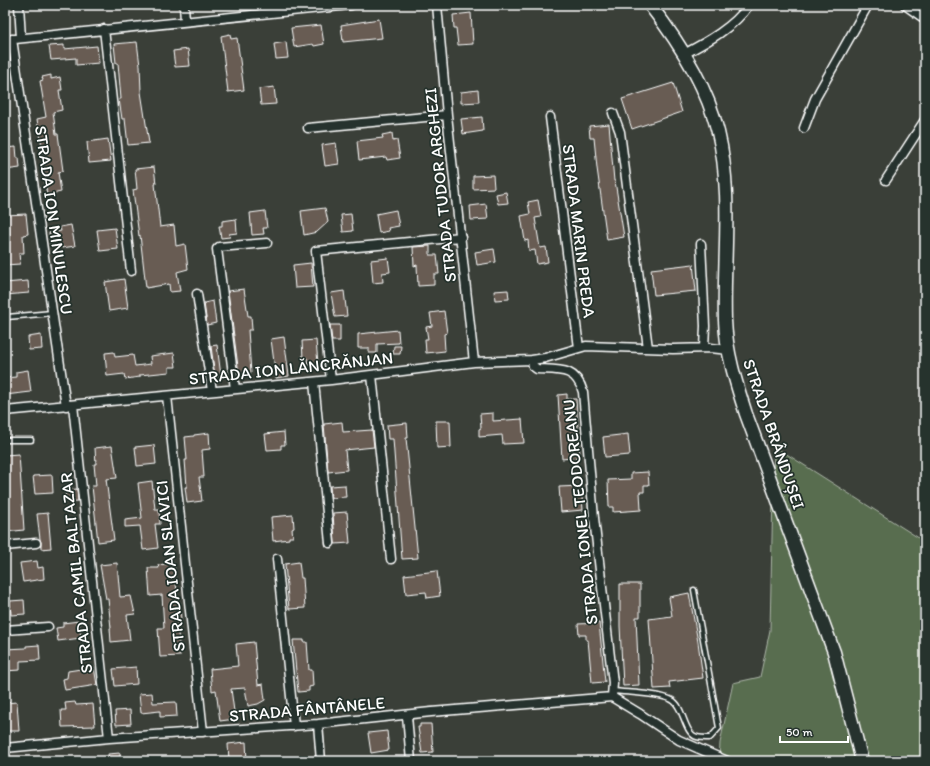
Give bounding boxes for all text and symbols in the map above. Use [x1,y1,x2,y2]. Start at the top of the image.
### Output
street label: STRADA TUDOR ARGHEZI [420,87,460,283]
street label: STRADA ION MINULESCU [31,124,77,316]
street label: STRADA MARIN PREDA [558,143,600,319]
street label: STRADA ION LĂNCRĂNJAN [188,347,394,389]
street label: STRADA BRÂNDUȘEI [739,356,809,512]
street label: STRADA IONEL TEODOREANU [558,398,602,626]
street label: STRADA CAMIL BALTAZAR [56,472,96,674]
street label: STRADA IOAN SLAVICI [151,479,189,653]
street label: STRADA FÂNTÂNELE [228,692,386,726]
scale bar [780,718,848,744]
text: 50 m [786,725,812,739]

